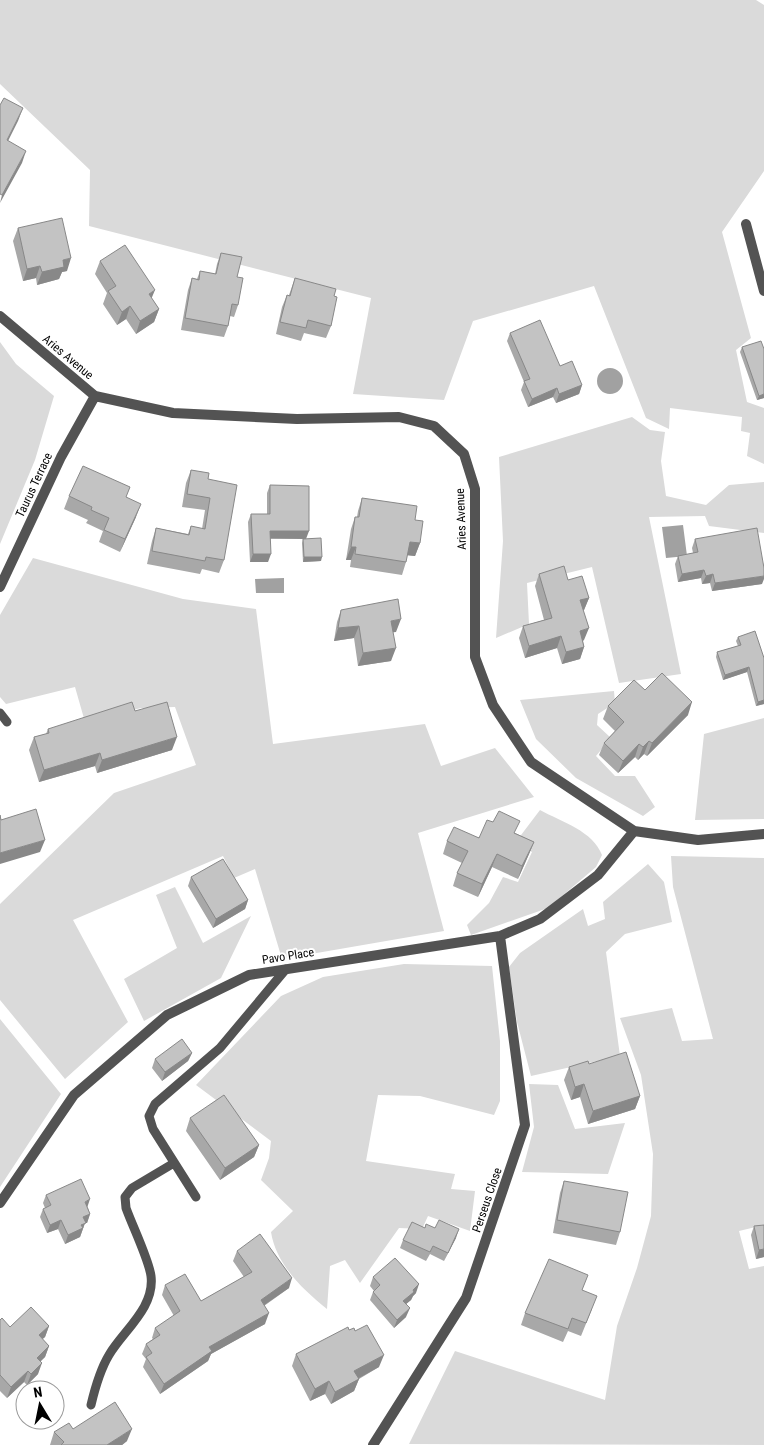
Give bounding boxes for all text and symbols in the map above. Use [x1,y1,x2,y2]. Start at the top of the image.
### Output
street label: Aries Avenue [40,332,96,382]
street label: Taurus Terrace [13,450,55,520]
street label: Aries Avenue [453,488,469,550]
street label: Pavo Place [261,945,315,967]
street label: Perseus Close [469,1165,505,1234]
north arrow [15,1380,65,1430]
text: N [32,1384,43,1401]

